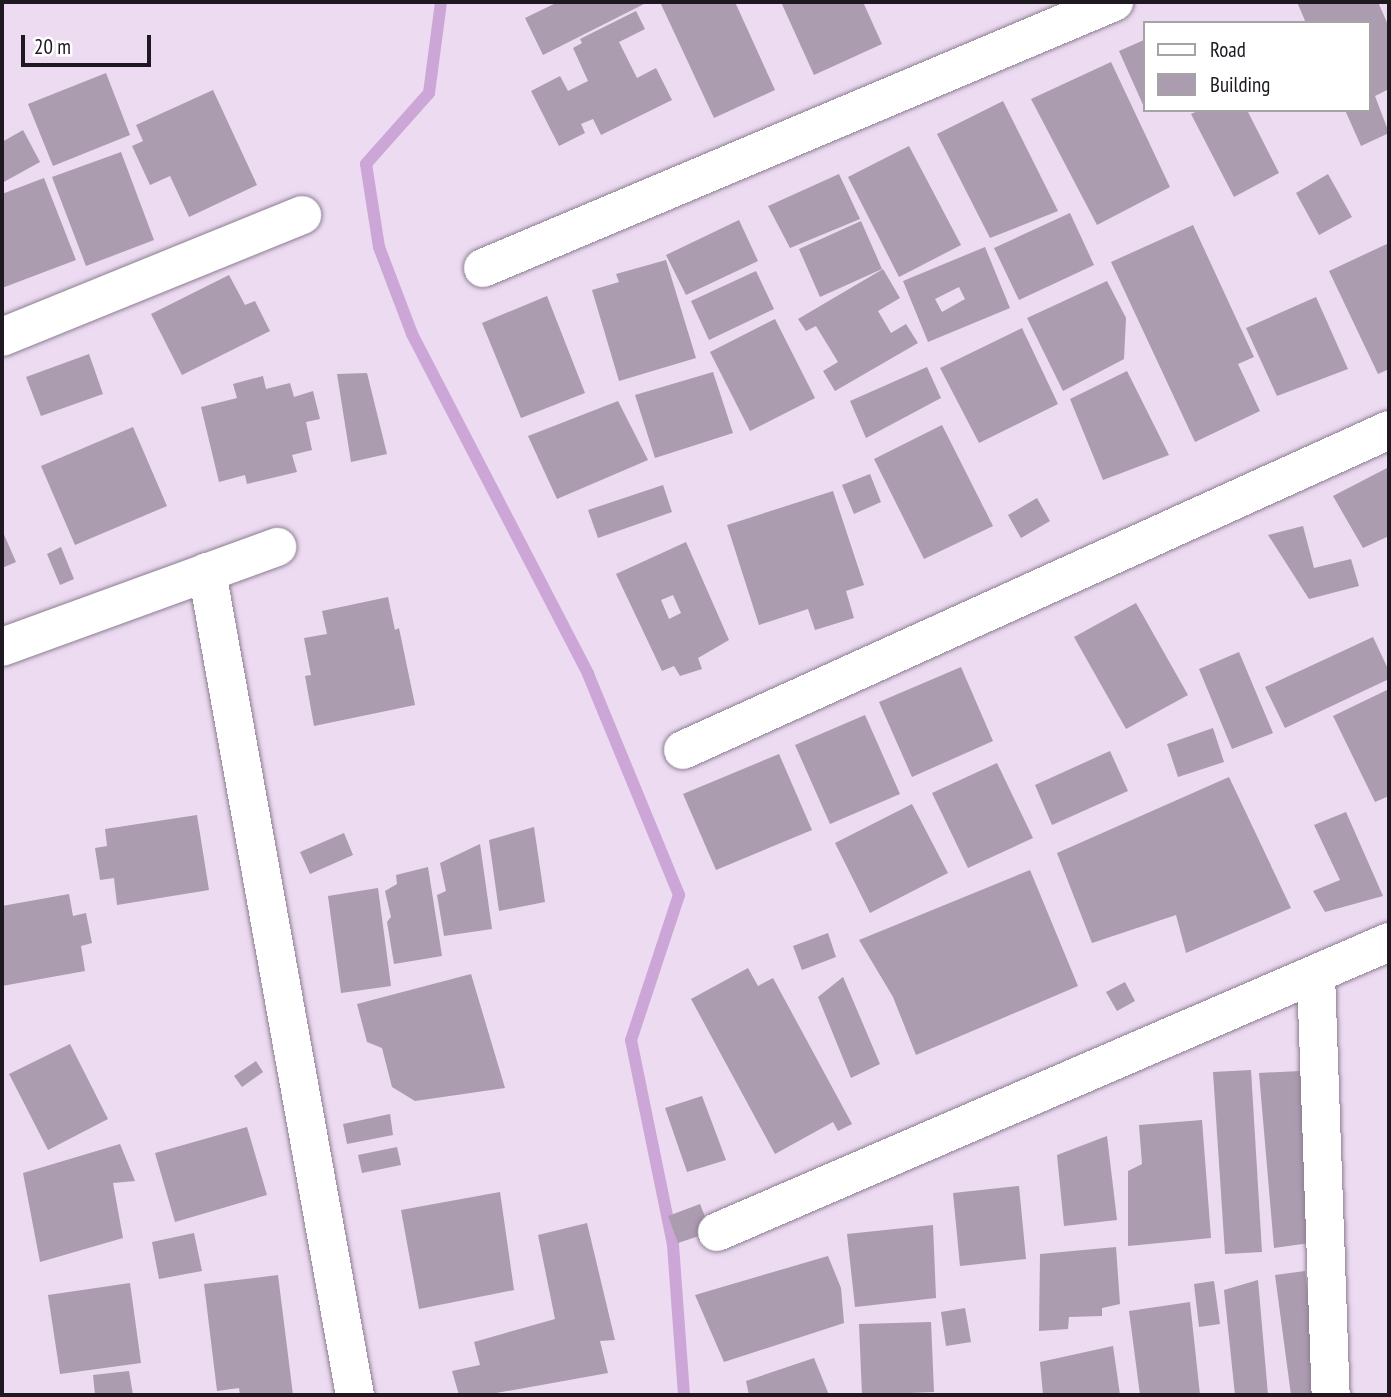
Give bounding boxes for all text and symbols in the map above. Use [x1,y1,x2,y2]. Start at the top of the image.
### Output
scale bar [24,21,154,65]
legend [1142,21,1370,112]
text: 20 m [34,33,71,60]
text: Road [1210,36,1246,63]
text: Building [1210,71,1270,98]

